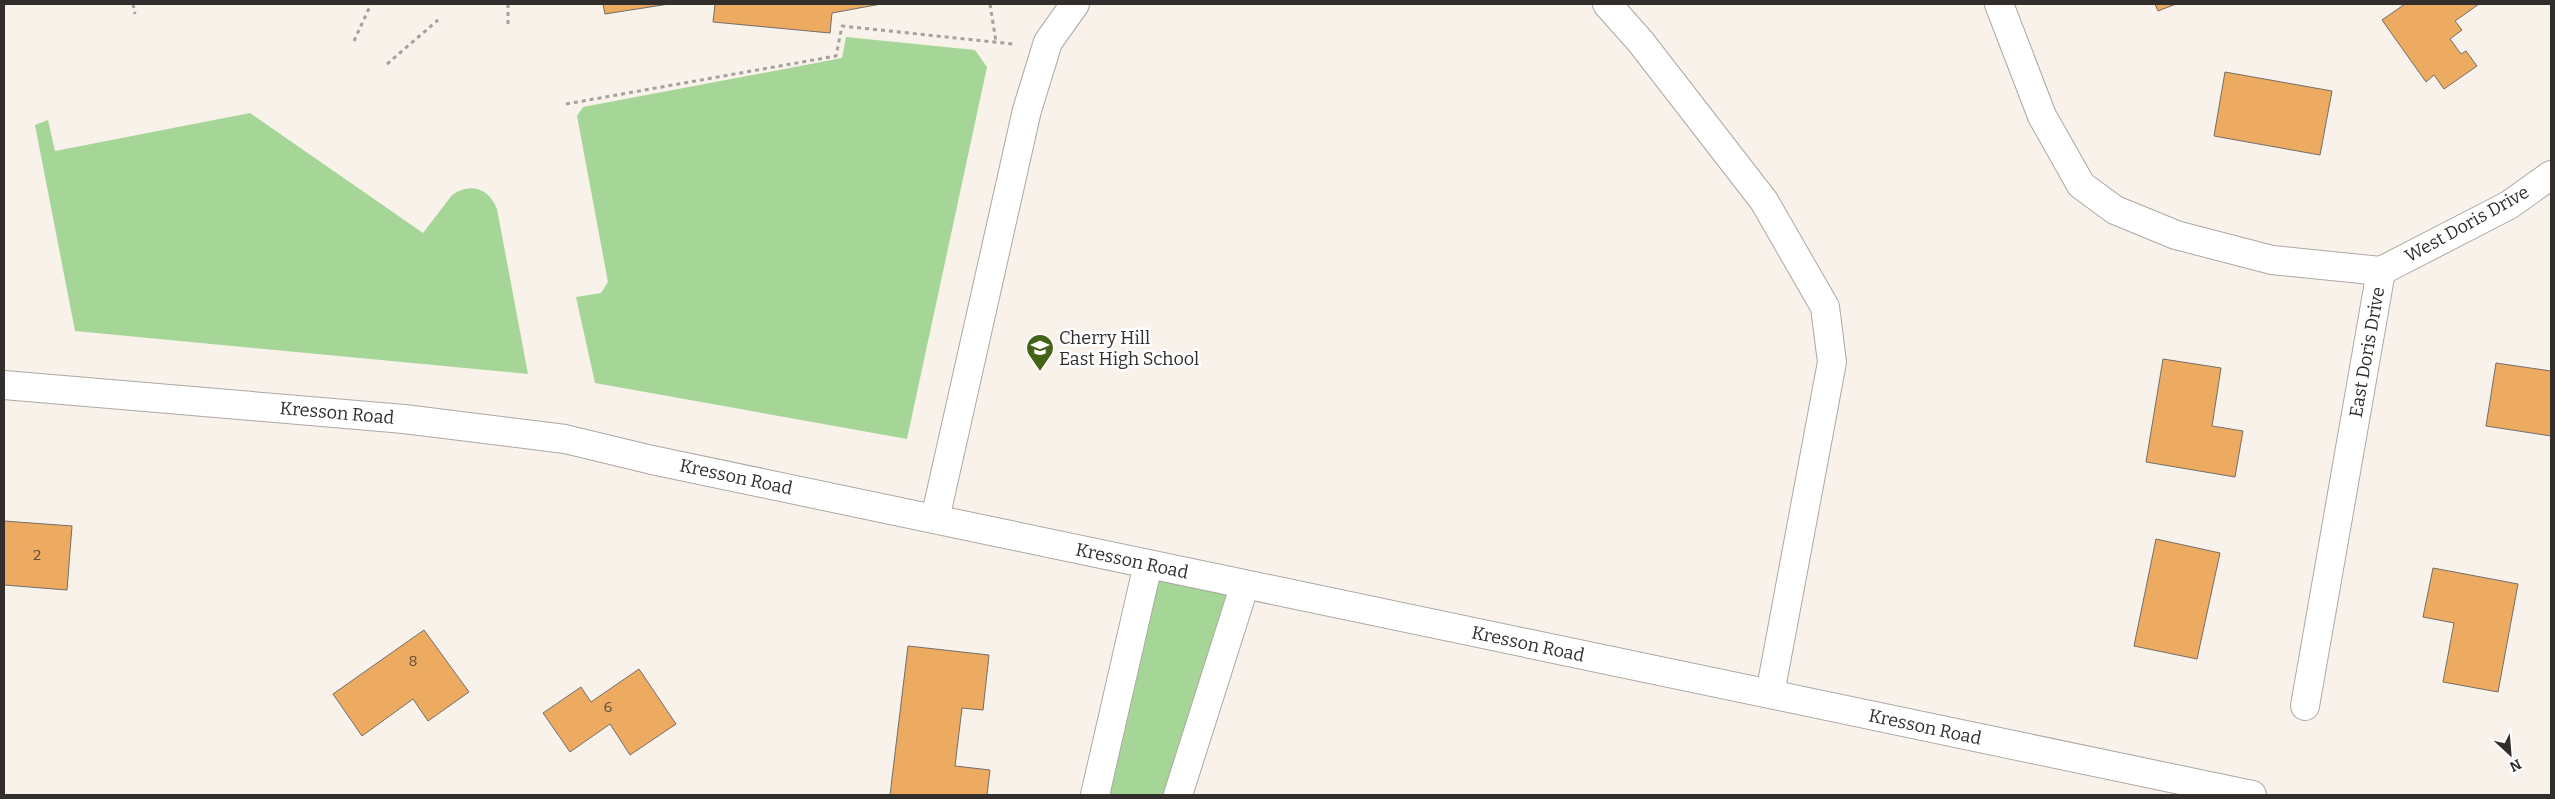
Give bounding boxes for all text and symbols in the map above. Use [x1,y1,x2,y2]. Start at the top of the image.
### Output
street label: West Doris Drive [2401,181,2533,267]
street label: East Doris Drive [2345,285,2389,419]
place label: Cherry Hill East High School [1059,327,1199,370]
school or university icon: Cherry Hill East High School [1025,333,1055,372]
street label: Kresson Road [279,397,395,429]
street label: Kresson Road [678,454,795,500]
street label: Kresson Road [1074,538,1191,584]
house number: 2 [33,546,41,564]
street label: Kresson Road [1470,621,1587,667]
house number: 8 [408,652,418,670]
house number: 6 [604,698,613,716]
street label: Kresson Road [1867,704,1984,750]
north arrow [2485,729,2535,779]
text: N [2507,755,2524,775]

